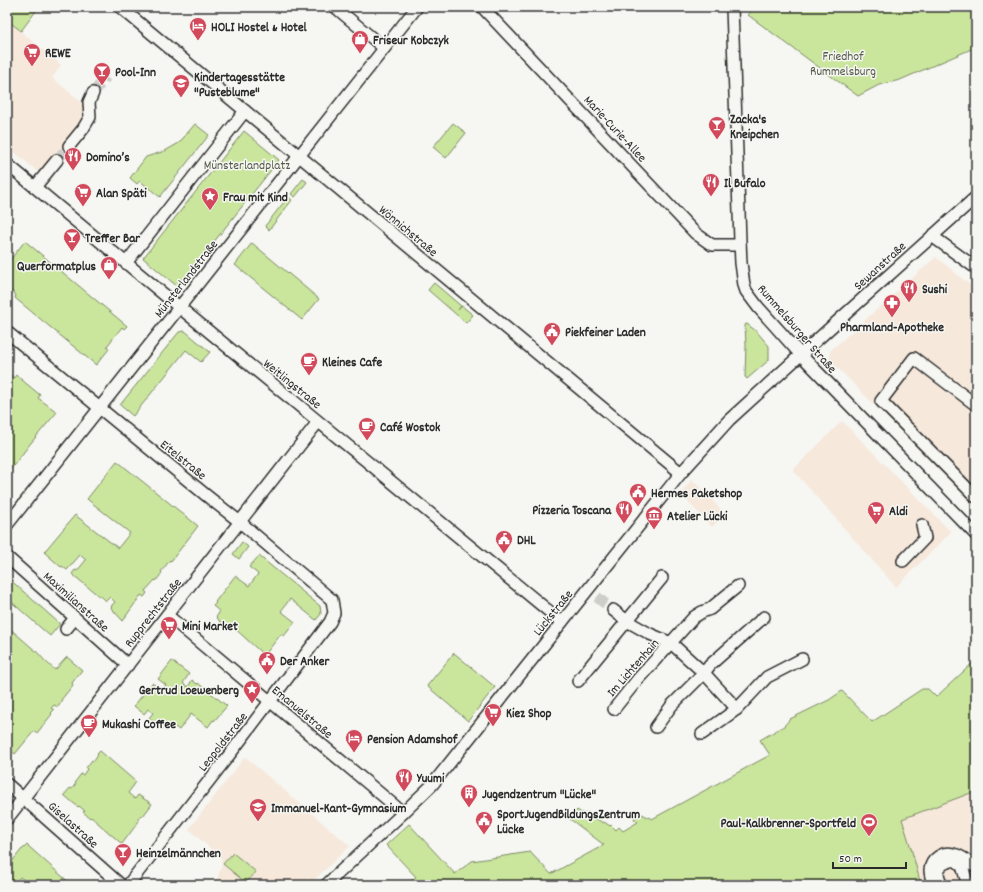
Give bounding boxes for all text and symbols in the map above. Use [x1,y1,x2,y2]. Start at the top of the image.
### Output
hotel icon: HOLI Hostel & Hotel [188,16,208,41]
place label: HOLI Hostel & Hotel [211,19,308,38]
shop icon: Friseur Kobczyk [350,29,370,54]
place label: Friseur Kobczyk [373,32,449,51]
supermarket icon: REWE [22,42,42,67]
place label: REWE [45,45,72,64]
park label: Friedhof Rummelsburg [810,48,876,82]
bar icon: Pool-Inn [92,61,112,86]
place label: Pool-Inn [115,64,156,83]
place label: Kindertagesstätte "Pusteblume" [194,69,285,103]
school or university icon: Kindertagesstätte "Pusteblume" [171,73,191,98]
street label: Marie-Curie-Allee [578,92,650,168]
place label: Zacka's Kneipchen [730,111,779,145]
bar icon: Zacka's Kneipchen [707,115,727,140]
restaurant icon: Domino’s [63,146,83,171]
place label: Domino’s [86,149,130,168]
park label: Münsterlandplatz [204,157,290,176]
restaurant icon: Il Bufalo [701,172,721,197]
place label: Il Bufalo [724,175,766,194]
supermarket icon: Alan Späti [73,182,93,207]
place label: Alan Späti [96,185,147,204]
place icon: Frau mit Kind [200,186,220,211]
place label: Frau mit Kind [223,189,288,208]
street label: Wönnichstraße [374,202,441,262]
bar icon: Treffer Bar [62,227,82,252]
place label: Treffer Bar [85,230,141,249]
street label: Münsterlandstraße [150,236,224,323]
street label: Sewanstraße [850,238,911,296]
shop icon: Querformatplus [99,255,119,280]
place label: Querformatplus [17,258,97,277]
restaurant icon: Sushi [899,278,919,303]
street label: Rummelsburger Straße [752,281,840,379]
place label: Sushi [922,281,948,300]
pharmacy icon: Pharmland-Apotheke [882,293,902,318]
place label: Pharmland-Apotheke [840,319,944,338]
public building icon: Piekfeiner Laden [542,321,562,346]
place label: Piekfeiner Laden [565,324,646,343]
cafe icon: Kleines Cafe [299,351,319,376]
place label: Kleines Cafe [322,354,382,373]
street label: Weitlingstraße [258,355,325,415]
cafe icon: Café Wostok [357,416,377,441]
place label: Café Wostok [380,419,441,438]
street label: Eitelstraße [155,436,210,486]
public building icon: Hermes Paketshop [628,482,648,507]
place label: Hermes Paketshop [651,485,742,504]
restaurant icon: Pizzeria Toscana [614,499,634,524]
supermarket icon: Aldi [866,500,886,525]
place label: Pizzeria Toscana [532,502,612,521]
place label: Aldi [889,503,908,522]
museum icon: Atelier Lücki [644,505,664,530]
place label: Atelier Lücki [667,508,728,527]
public building icon: DHL [494,529,514,554]
place label: DHL [517,532,536,551]
street label: Maximilianstraße [38,568,113,638]
street label: Rupprechtstraße [121,575,187,652]
street label: Lückstraße [529,586,579,641]
supermarket icon: Mini Market [159,615,179,640]
place label: Mini Market [182,618,238,637]
street label: Im Lichtenhain [603,635,665,702]
public building icon: Der Anker [257,650,277,675]
place label: Der Anker [280,653,330,672]
place icon: Gertrud Loewenberg [242,679,262,704]
place label: Gertrud Loewenberg [139,682,239,701]
street label: Emanuelstraße [267,682,336,744]
supermarket icon: Kiez Shop [483,702,503,727]
place label: Kiez Shop [506,705,552,724]
street label: Leopoldstraße [195,709,253,776]
cafe icon: Mukashi Coffee [79,713,99,738]
place label: Mukashi Coffee [102,716,176,735]
hotel icon: Pension Adamshof [344,728,364,753]
place label: Pension Adamshof [367,731,459,750]
restaurant icon: Yuumi [394,767,414,792]
place label: Yuumi [416,770,445,789]
building icon: Jugendzentrum "Lücke" [459,783,479,808]
place label: Jugendzentrum "Lücke" [482,786,596,805]
school or university icon: Immanuel-Kant-Gymnasium [248,797,268,822]
street label: Giselastraße [43,798,102,854]
place label: Immanuel-Kant-Gymnasium [271,800,407,819]
place label: SportJugendBildungsZentrum Lücke [497,806,640,840]
public building icon: SportJugendBildungsZentrum Lücke [474,810,494,835]
sports icon: Paul-Kalkbrenner-Sportfeld [859,812,879,837]
place label: Paul-Kalkbrenner-Sportfeld [721,815,856,834]
bar icon: Heinzelmännchen [113,842,133,867]
scale bar [833,844,906,870]
place label: Heinzelmännchen [136,845,221,864]
text: 50 m [839,851,862,868]

